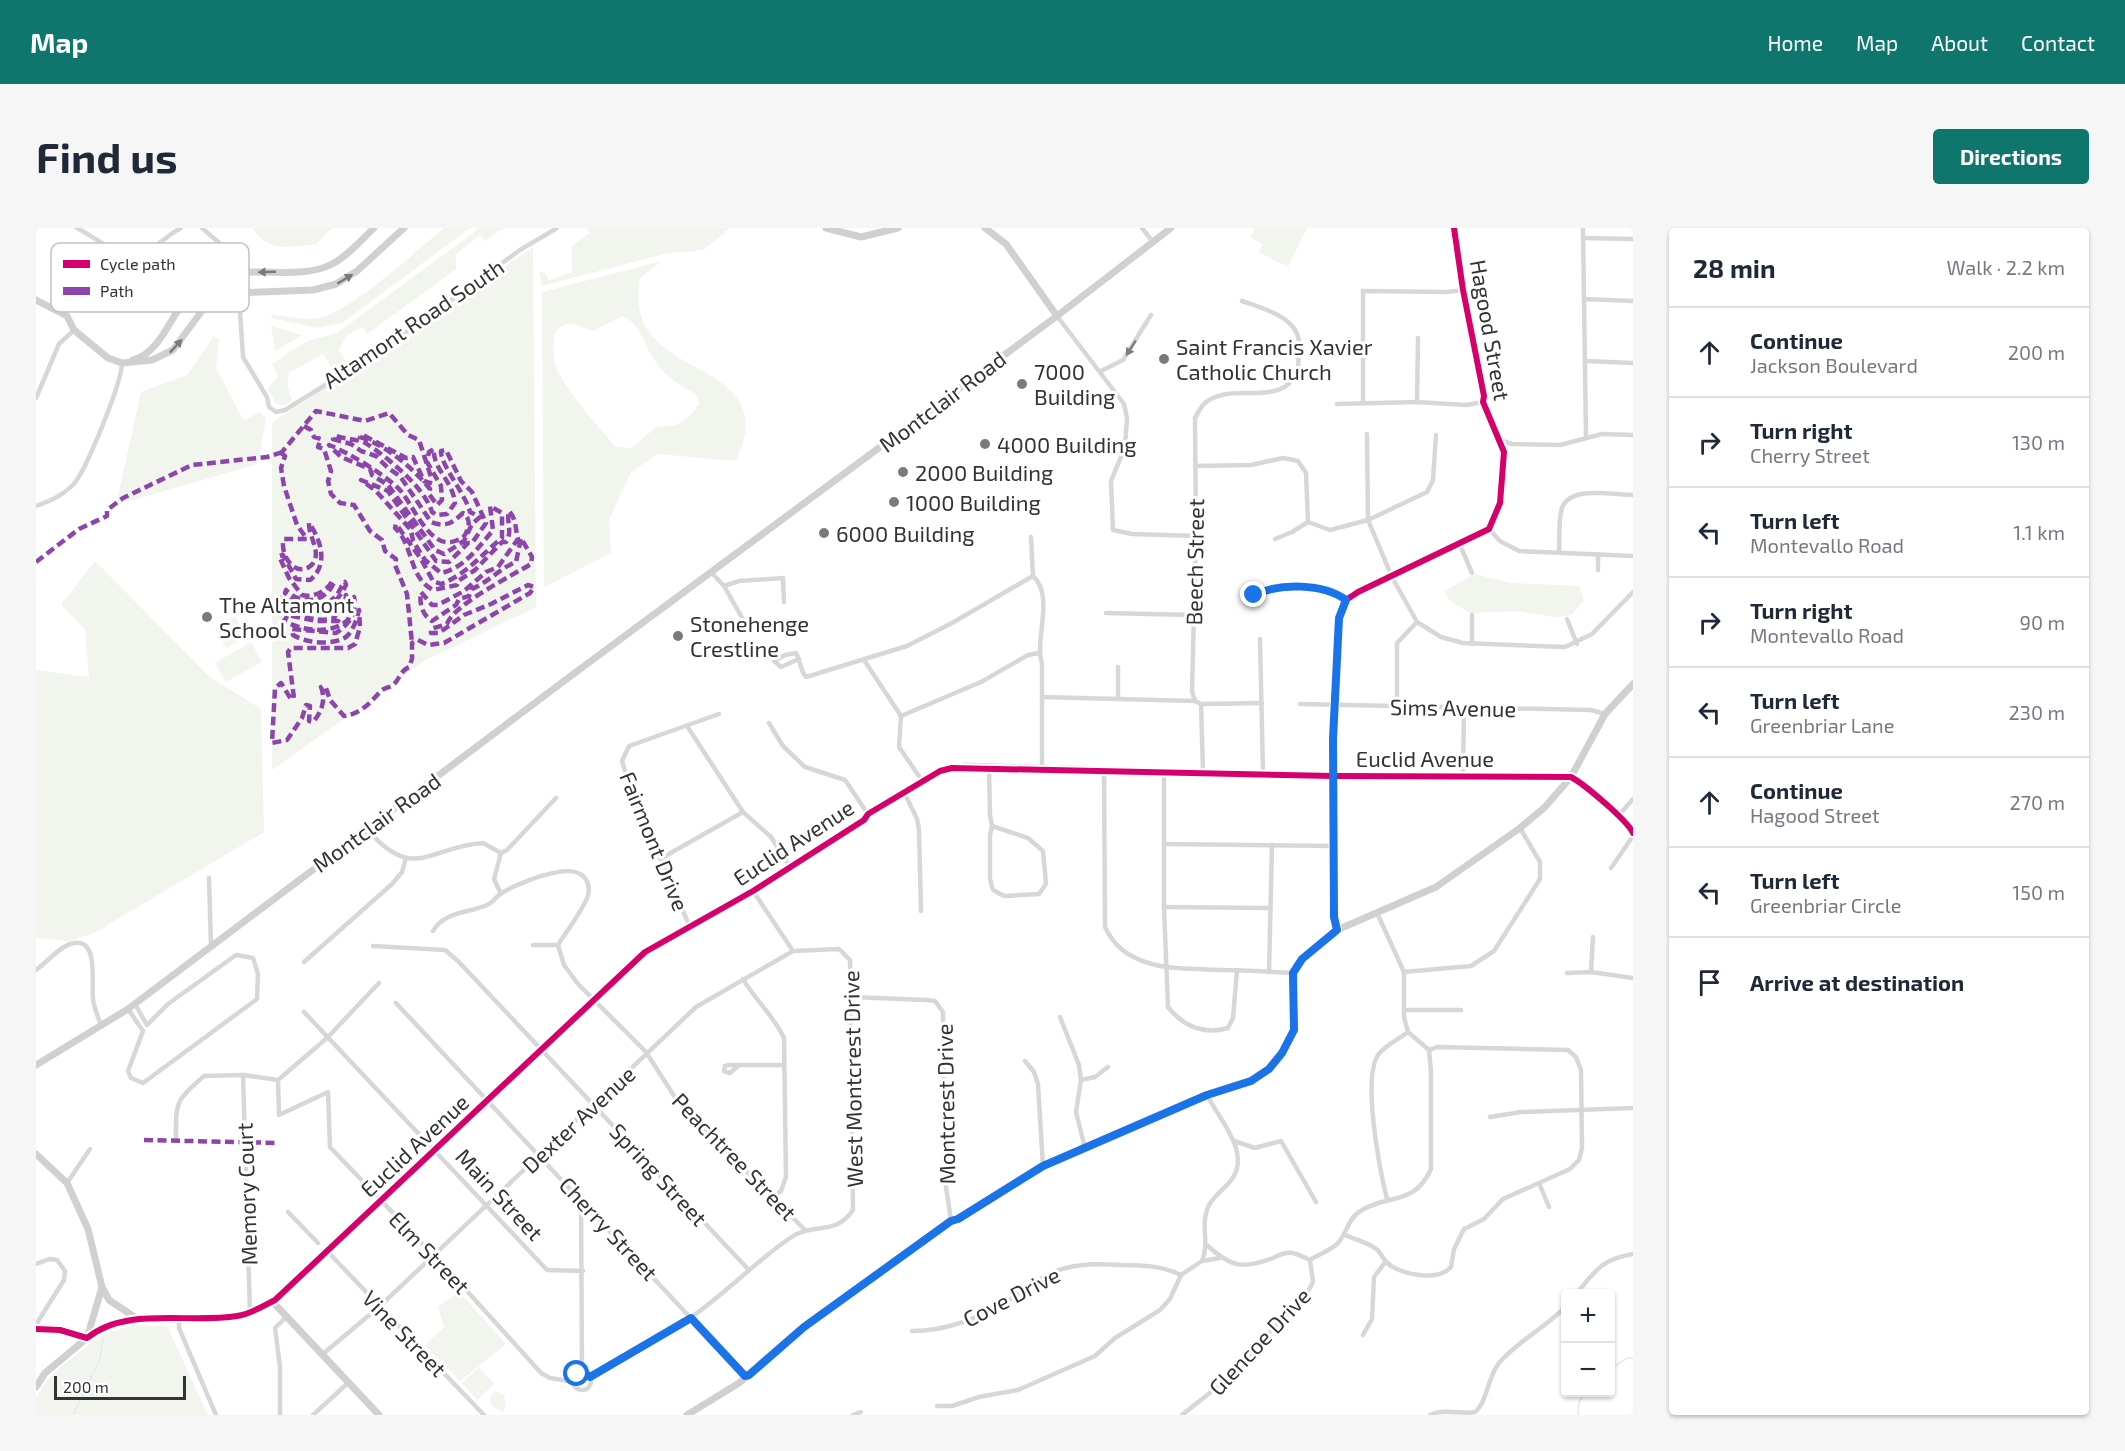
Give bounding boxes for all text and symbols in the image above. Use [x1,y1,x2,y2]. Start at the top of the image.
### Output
text: Map [30,25,88,59]
text: Home [1767,30,1823,55]
text: Map [1856,30,1898,55]
text: About [1931,30,1988,55]
text: Contact [2021,30,2095,55]
button: Directions [1933,129,2089,184]
text: Find us [36,131,178,181]
legend [51,243,249,312]
text: 28 min [1693,252,1776,283]
street label: Altamont Road South [318,253,508,393]
text: Cycle path [100,254,176,273]
text: Walk · 2.2 km [1947,255,2065,279]
street label: Hagood Street [1466,258,1516,402]
one-way arrow [257,267,276,276]
one-way arrow [337,274,354,284]
text: Path [100,281,134,300]
text: Continue [1750,327,1843,353]
place label: Saint Francis Xavier Catholic Church [1176,333,1373,384]
icon: ahead [1693,336,1726,369]
one-way arrow [169,338,183,353]
one-way arrow [1126,340,1137,356]
text: 200 m [2008,340,2065,364]
street label: Montclair Road [874,345,1010,457]
marker: Saint Francis Xavier Catholic Church [1157,352,1171,366]
text: Jackson Boulevard [1750,353,1918,377]
place label: 7000 Building [1034,358,1115,409]
marker: 7000 Building [1015,377,1029,391]
text: Turn right [1750,417,1852,443]
icon: right [1693,426,1726,459]
text: 130 m [2012,430,2065,454]
place label: 4000 Building [997,431,1137,457]
marker: 4000 Building [978,437,992,451]
text: Cherry Street [1750,443,1870,467]
place label: 2000 Building [915,459,1053,485]
marker: 2000 Building [896,465,910,479]
place label: 1000 Building [906,489,1041,515]
marker: 1000 Building [887,495,901,509]
street label: Beech Street [1180,498,1208,626]
text: Turn left [1750,507,1839,533]
icon: left [1693,516,1726,549]
place label: 6000 Building [836,520,975,546]
text: 1.1 km [2013,520,2065,544]
marker: 6000 Building [817,526,831,540]
text: Montevallo Road [1750,533,1904,557]
route end [1240,581,1266,607]
place label: The Altamont School [219,591,354,642]
text: Turn right [1750,597,1852,623]
icon: right [1693,606,1726,639]
marker: The Altamont School [200,610,214,624]
place label: Stonehenge Crestline [690,610,809,661]
text: 90 m [2020,610,2065,634]
text: Montevallo Road [1750,623,1904,647]
marker: Stonehenge Crestline [671,629,685,643]
text: Turn left [1750,687,1839,713]
street label: Sims Avenue [1390,693,1516,721]
icon: left [1693,696,1726,729]
text: 230 m [2009,700,2065,724]
text: Greenbriar Lane [1750,713,1894,737]
street label: Euclid Avenue [1356,745,1494,771]
street label: Montclair Road [307,767,445,877]
street label: Fairmont Drive [615,768,695,914]
text: Continue [1750,777,1843,803]
icon: ahead [1693,786,1726,819]
text: 270 m [2009,790,2065,814]
street label: Euclid Avenue [728,793,858,891]
text: Hagood Street [1750,803,1880,827]
text: Turn left [1750,867,1839,893]
icon: left [1693,876,1726,909]
text: 150 m [2012,880,2065,904]
text: Greenbriar Circle [1750,893,1901,917]
icon: arrive [1693,966,1726,999]
text: Arrive at destination [1750,969,1964,995]
street label: West Montcrest Drive [837,970,867,1188]
street label: Montcrest Drive [931,1023,959,1185]
street label: Dexter Avenue [516,1060,640,1178]
street label: Peachtree Street [668,1087,802,1225]
street label: Euclid Avenue [355,1088,473,1202]
street label: Spring Street [605,1117,713,1231]
street label: Memory Court [231,1122,261,1266]
street label: Main Street [451,1143,549,1245]
street label: Cherry Street [554,1171,664,1285]
street label: Elm Street [384,1206,476,1298]
street label: Cove Drive [958,1260,1064,1332]
street label: Glencoe Drive [1203,1282,1315,1400]
street label: Vine Street [358,1285,452,1381]
map controls [1561,1289,1615,1397]
button: + [1561,1289,1615,1343]
button: − [1561,1343,1615,1397]
route start [563,1360,589,1386]
scale bar [54,1373,186,1400]
text: 200 m [63,1377,109,1396]

